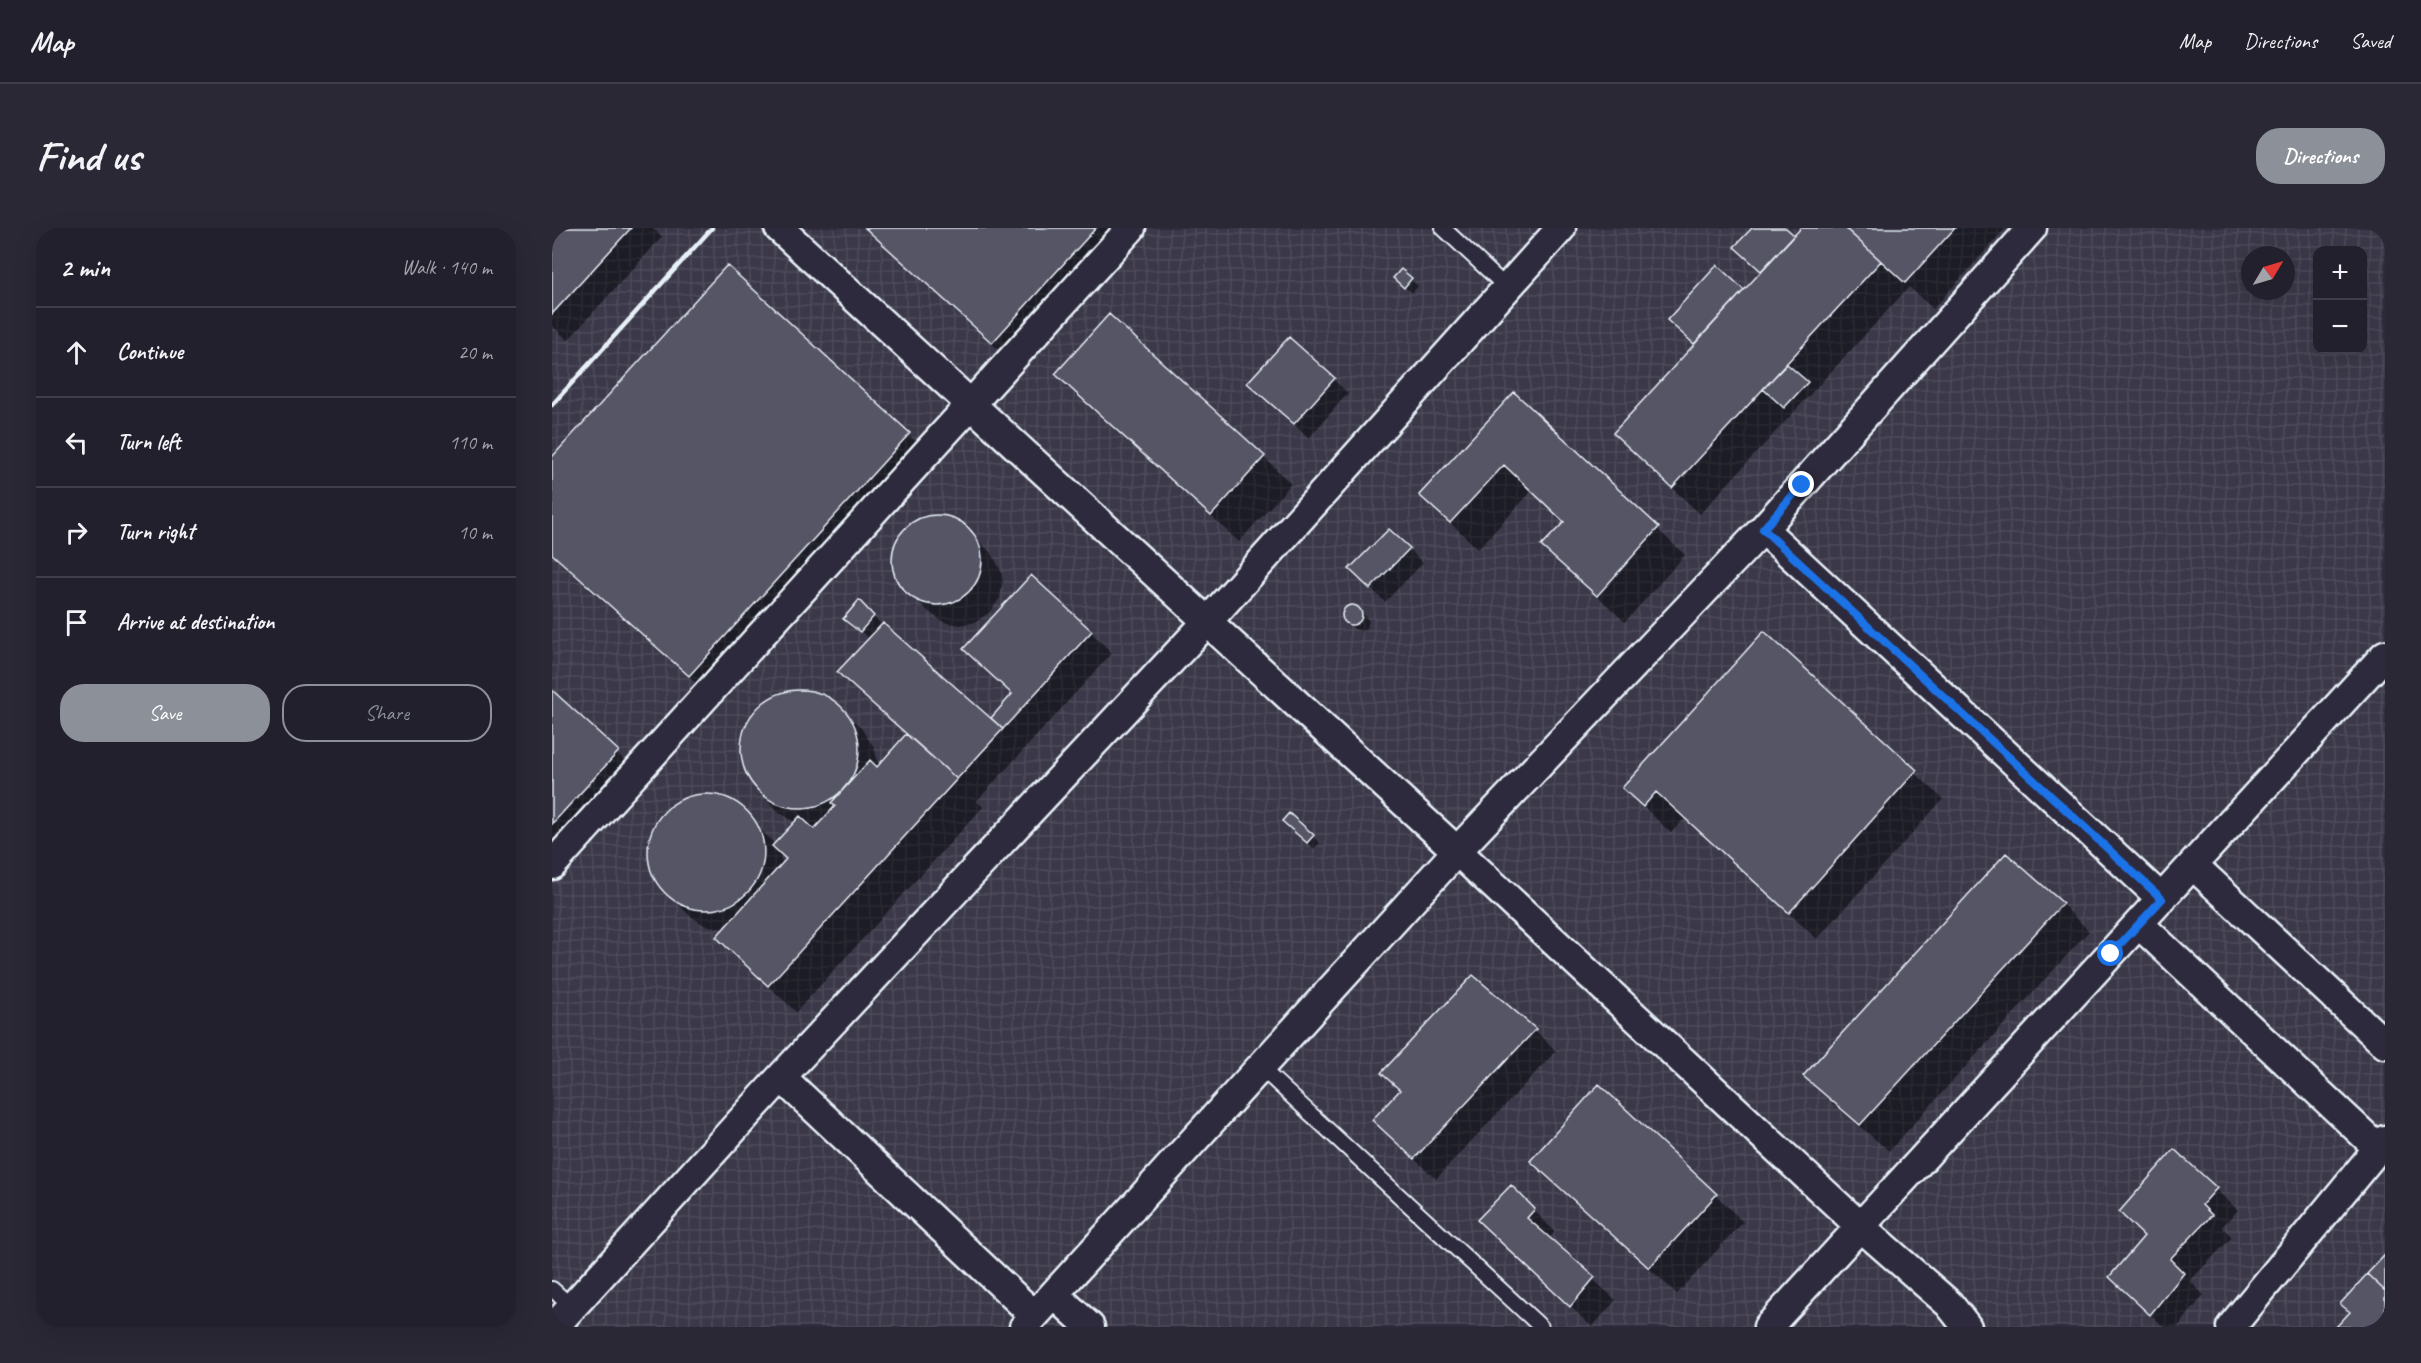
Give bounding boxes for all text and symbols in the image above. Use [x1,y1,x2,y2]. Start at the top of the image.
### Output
text: Map [30,24,73,59]
text: Map [2179,28,2211,54]
text: Directions [2244,28,2317,54]
text: Saved [2350,28,2391,54]
button: Directions [2256,128,2385,184]
text: Find us [36,130,141,183]
north arrow [2241,246,2295,300]
map controls [2313,246,2367,354]
button: + [2313,246,2367,300]
text: 2 min [60,251,110,284]
text: Walk · 140 m [402,255,492,280]
button: − [2313,300,2367,354]
icon: ahead [60,336,93,369]
text: Continue [117,338,183,366]
text: 20 m [458,340,492,365]
icon: left [60,426,93,459]
text: Turn left [117,428,181,456]
text: 110 m [449,430,492,455]
route end [1788,471,1814,497]
icon: right [60,516,93,549]
text: Turn right [117,518,194,546]
text: 10 m [458,520,492,545]
icon: arrive [60,606,93,639]
text: Arrive at destination [117,608,274,636]
button: Save [60,684,270,742]
button: Share [282,684,492,742]
route start [2097,940,2123,966]

